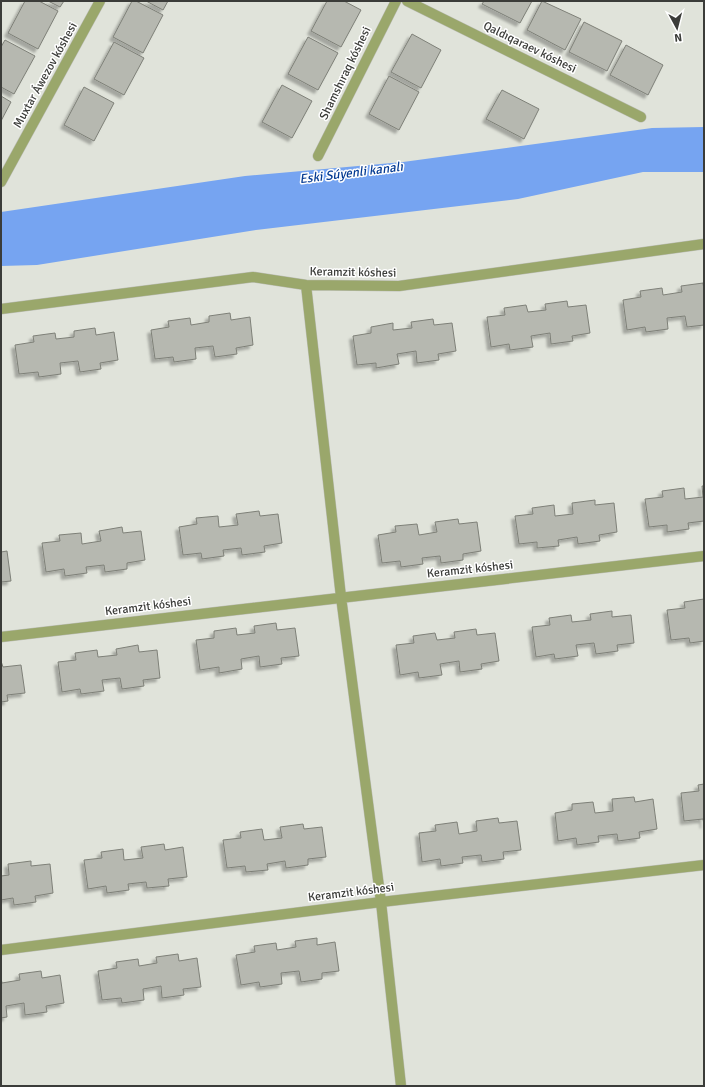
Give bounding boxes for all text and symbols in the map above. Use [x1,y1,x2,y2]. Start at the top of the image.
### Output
north arrow [657,8,697,48]
street label: Qaldıqaraev kóshesi [481,18,579,77]
street label: Muxtar Áwezov kóshesi [10,20,81,131]
street label: Shamshıraq kóshesi [316,24,374,122]
text: N [674,31,683,44]
water label: Eski Súyenli kanalı [299,159,404,187]
street label: Keramzit kóshesi [310,264,396,281]
street label: Keramzit kóshesi [426,558,514,581]
street label: Keramzit kóshesi [104,594,192,619]
street label: Keramzit kóshesi [307,880,395,905]

